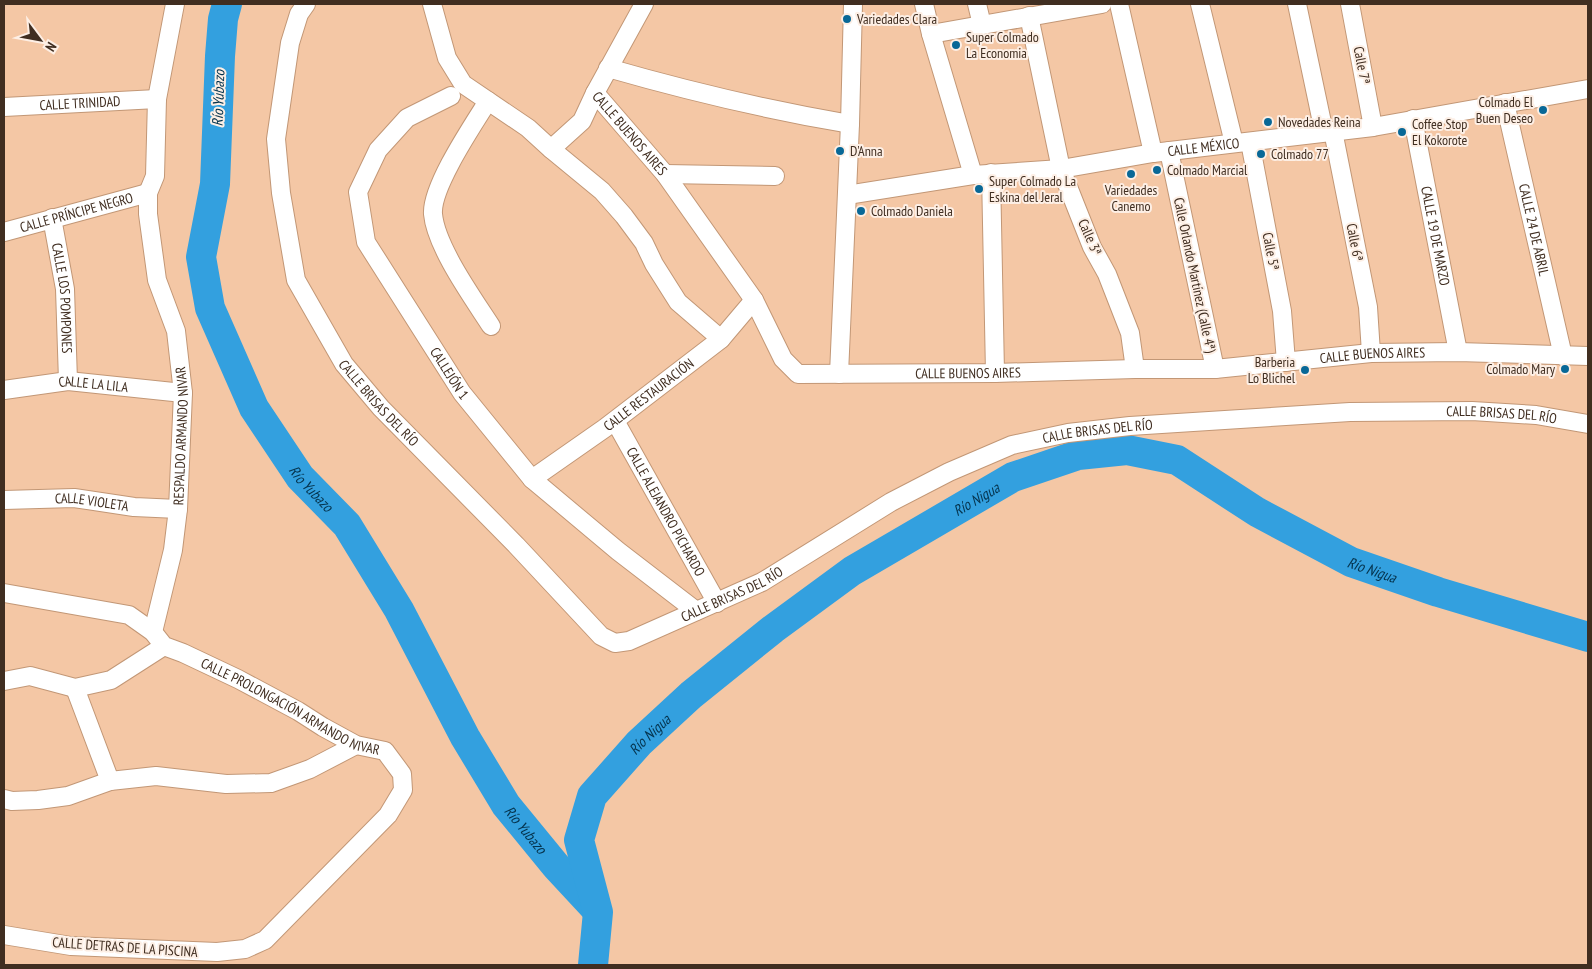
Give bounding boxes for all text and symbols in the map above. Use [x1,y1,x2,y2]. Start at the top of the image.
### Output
place label: Variedades Clara [856,10,937,28]
marker: Variedades Clara [841,13,853,25]
north arrow [15,15,65,65]
place label: Super Colmado La Economia [966,28,1039,62]
text: N [41,39,61,55]
marker: Super Colmado La Economia [950,39,962,51]
street label: Calle 7ª [1350,45,1374,85]
water label: Río Yubazo [208,68,229,127]
street label: CALLE BUENOS AIRES [589,88,671,179]
street label: CALLE TRINIDAD [39,92,121,114]
place label: Colmado El Buen Deseo [1476,93,1534,127]
marker: Colmado El Buen Deseo [1537,104,1549,116]
place label: Novedades Reina [1278,113,1361,131]
place label: Coffee Stop El Kokorote [1412,115,1468,149]
marker: Novedades Reina [1262,116,1274,128]
marker: Coffee Stop El Kokorote [1396,126,1408,138]
street label: CALLE MÉXICO [1167,134,1241,160]
place label: D'Anna [850,142,883,160]
marker: D'Anna [834,145,846,157]
place label: Colmado 77 [1271,145,1329,163]
marker: Colmado 77 [1255,148,1267,160]
place label: Colmado Marcial [1167,161,1248,179]
marker: Colmado Marcial [1151,164,1163,176]
marker: Variedades Canemo [1125,168,1137,180]
place label: Super Colmado La Eskina del Jeral [989,172,1076,206]
place label: Variedades Canemo [1104,181,1157,215]
street label: CALLE 24 DE ABRIL [1515,182,1553,278]
marker: Super Colmado La Eskina del Jeral [973,183,985,195]
street label: CALLE 19 DE MARZO [1417,185,1454,287]
street label: CALLE PRÍNCIPE NEGRO [18,188,135,236]
street label: Calle Orlando Martínez (Calle 4ª) [1170,196,1220,355]
place label: Colmado Daniela [871,202,953,220]
marker: Colmado Daniela [855,205,867,217]
street label: Calle 3ª [1074,216,1106,258]
street label: Calle 6ª [1343,222,1367,262]
street label: Calle 5ª [1259,231,1283,271]
street label: CALLE LOS POMPONES [48,241,76,354]
street label: CALLE BUENOS AIRES [1319,343,1425,367]
street label: CALLEJÓN 1 [426,344,473,403]
place label: Barberia Lo Blichel [1248,353,1296,387]
street label: CALLE RESTAURACIÓN [600,354,697,435]
street label: CALLE BRISAS DEL RÍO [335,357,423,450]
place label: Colmado Mary [1486,360,1556,378]
street label: CALLE BUENOS AIRES [915,363,1021,382]
marker: Colmado Mary [1559,363,1571,375]
marker: Barberia Lo Blichel [1299,364,1311,376]
street label: RESPALDO ARMANDO NIVAR [169,365,192,506]
street label: CALLE LA LILA [57,372,129,396]
street label: CALLE BRISAS DEL RÍO [1446,402,1559,428]
street label: CALLE BRISAS DEL RÍO [1041,416,1153,447]
street label: CALLE ALEJANDRO PICHARDO [622,444,709,580]
water label: Río Yubazo [285,461,339,516]
water label: Río Nigua [949,477,1003,520]
street label: CALLE VIOLETA [55,489,130,515]
water label: Río Nigua [1345,552,1400,587]
street label: CALLE BRISAS DEL RÍO [678,562,787,626]
street label: CALLE PROLONGACIÓN ARMANDO NIVAR [198,654,382,759]
water label: Río Nigua [624,709,675,758]
water label: Río Yubazo [501,802,552,858]
street label: CALLE DETRAS DE LA PISCINA [52,933,199,961]

